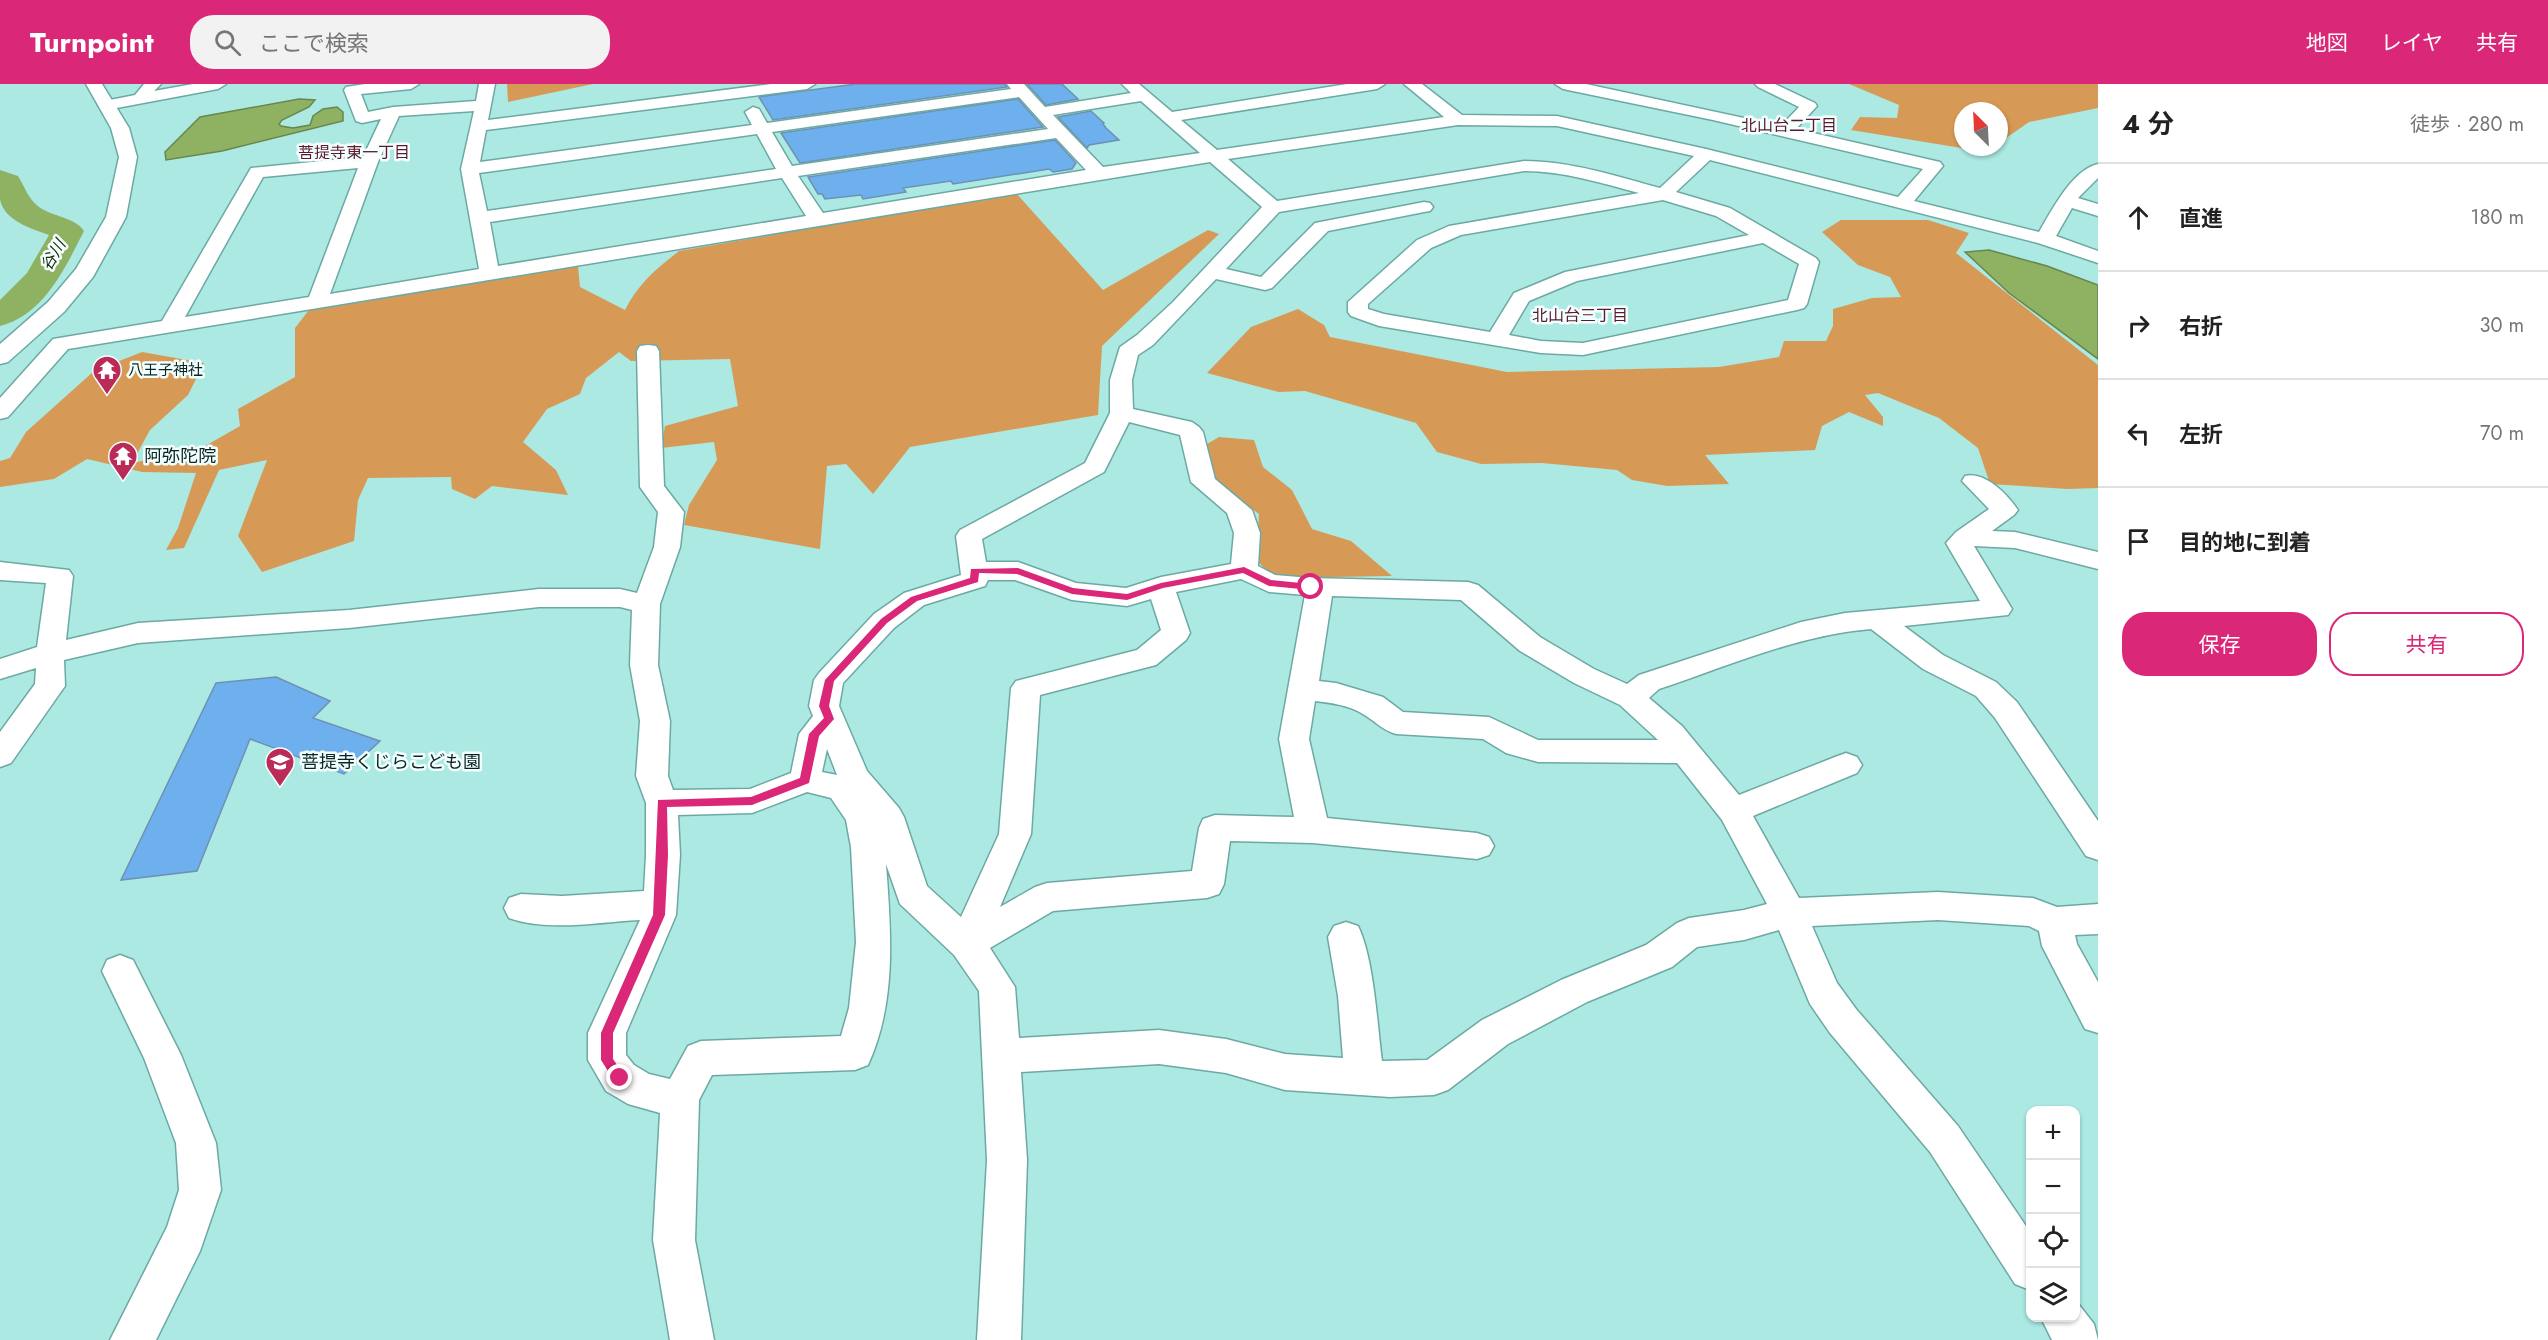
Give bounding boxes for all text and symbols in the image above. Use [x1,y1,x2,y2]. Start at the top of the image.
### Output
search box [190,15,610,69]
text: Turnpoint [30,22,154,63]
icon: search [211,26,244,59]
text: ここで検索 [259,27,369,59]
text: 地図 [2306,28,2348,58]
text: レイヤ [2381,28,2443,58]
text: 共有 [2476,28,2518,58]
north arrow [1954,102,2008,156]
text: 4 分 [2122,105,2174,143]
text: 徒歩 · 280 m [2410,110,2524,139]
district label: 北山台二丁目 [1741,114,1837,137]
district label: 菩提寺東一丁目 [298,141,410,164]
icon: ahead [2122,201,2155,234]
text: 直進 [2179,202,2223,234]
text: 180 m [2470,203,2524,232]
water label: 谷川 [35,234,72,275]
district label: 北山台三丁目 [1532,304,1628,327]
icon: right [2122,309,2155,342]
text: 右折 [2179,310,2223,342]
text: 30 m [2479,311,2524,340]
temple icon: 八王子神社 [91,354,123,396]
place label: 八王子神社 [128,359,203,381]
icon: left [2122,417,2155,450]
text: 左折 [2179,418,2223,450]
text: 70 m [2480,419,2524,448]
temple icon: 阿弥陀院 [107,440,139,482]
place label: 阿弥陀院 [144,443,216,469]
icon: arrive [2122,525,2155,558]
text: 目的地に到着 [2179,526,2311,558]
route start [1297,573,1323,599]
button: 保存 [2122,612,2317,676]
button: 共有 [2329,612,2524,676]
school or university icon: 菩提寺くじらこども園 [264,746,296,788]
place label: 菩提寺くじらこども園 [301,749,481,775]
route end [606,1064,632,1090]
map controls [2026,1106,2080,1322]
button: + [2026,1106,2080,1160]
button: − [2026,1160,2080,1214]
button: locate [2026,1214,2080,1268]
button: layers [2026,1268,2080,1322]

